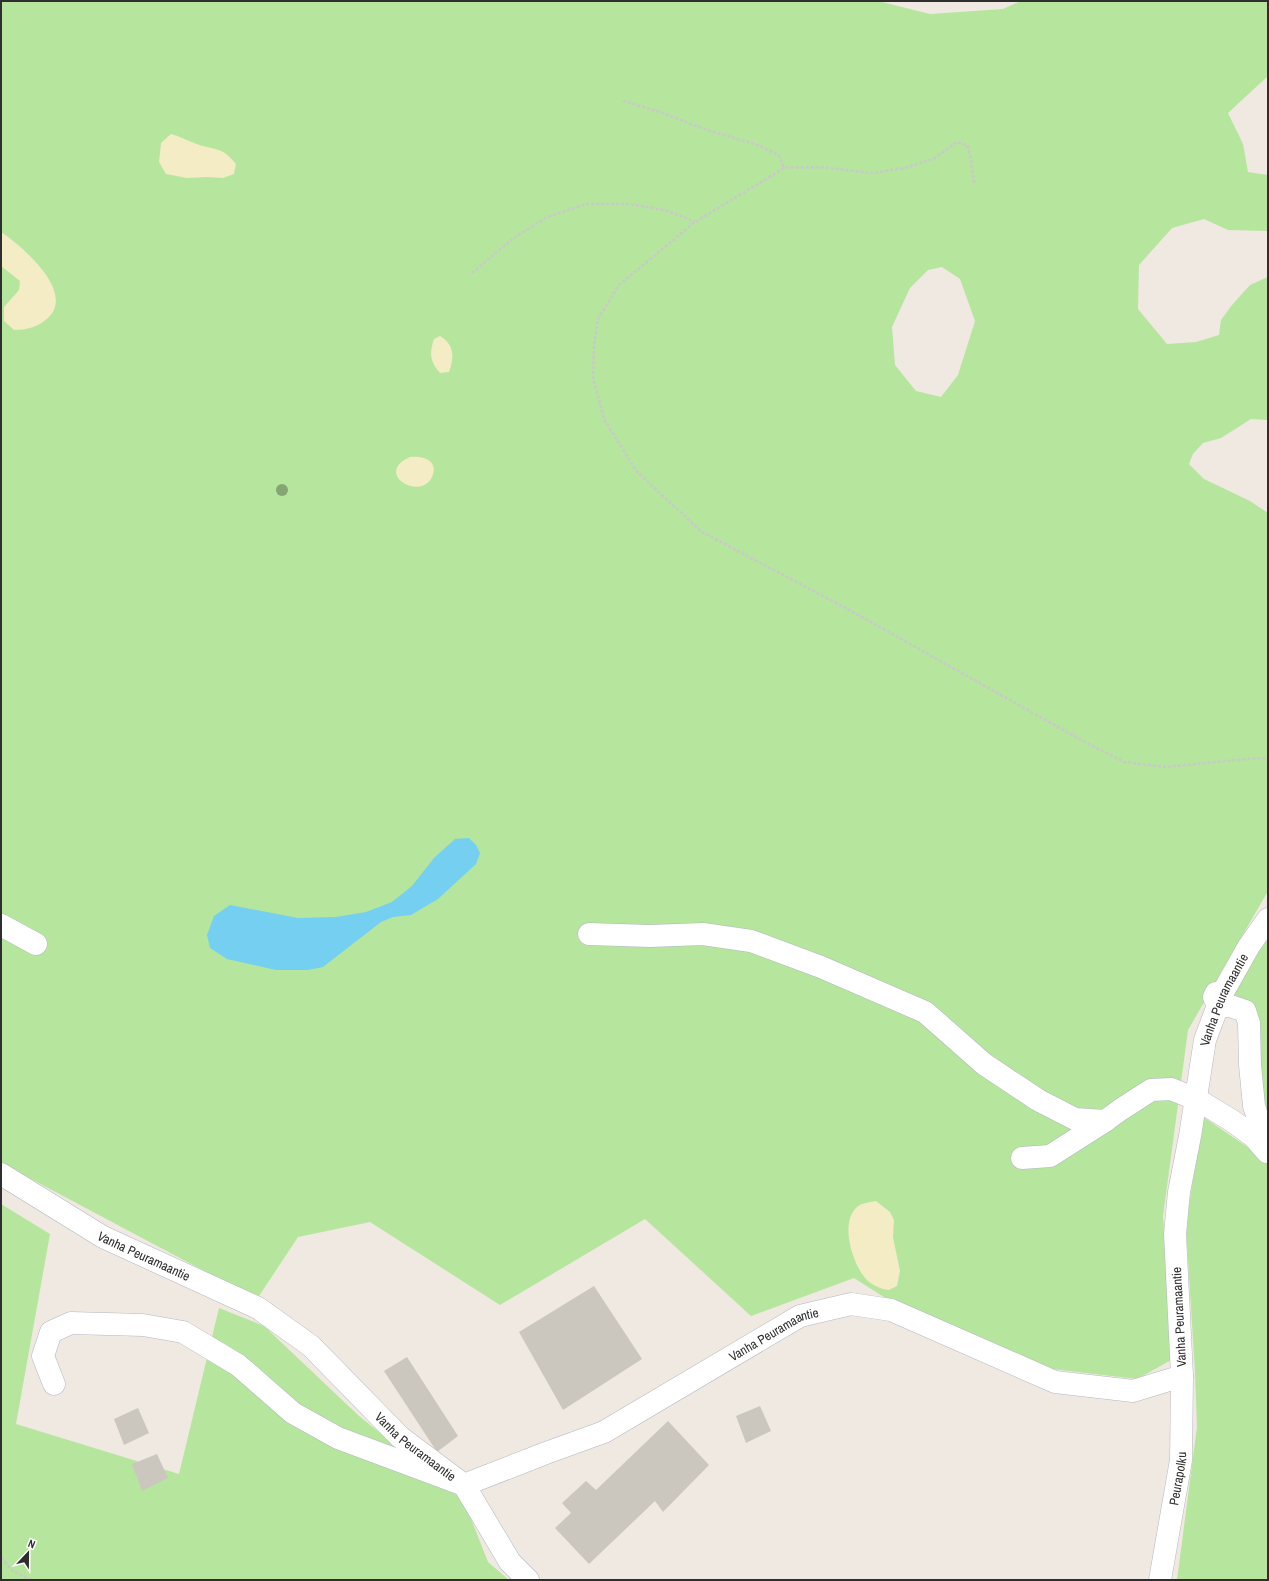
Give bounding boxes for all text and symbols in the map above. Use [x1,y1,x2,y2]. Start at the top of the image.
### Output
street label: Vanha Peuramaantie [1196,950,1252,1047]
street label: Vanha Peuramaantie [94,1227,193,1284]
street label: Vanha Peuramaantie [1168,1267,1190,1367]
street label: Vanha Peuramaantie [726,1303,820,1365]
street label: Vanha Peuramaantie [372,1408,460,1485]
street label: Peurapolku [1165,1452,1190,1507]
north arrow [8,1533,48,1573]
text: N [26,1536,37,1551]

